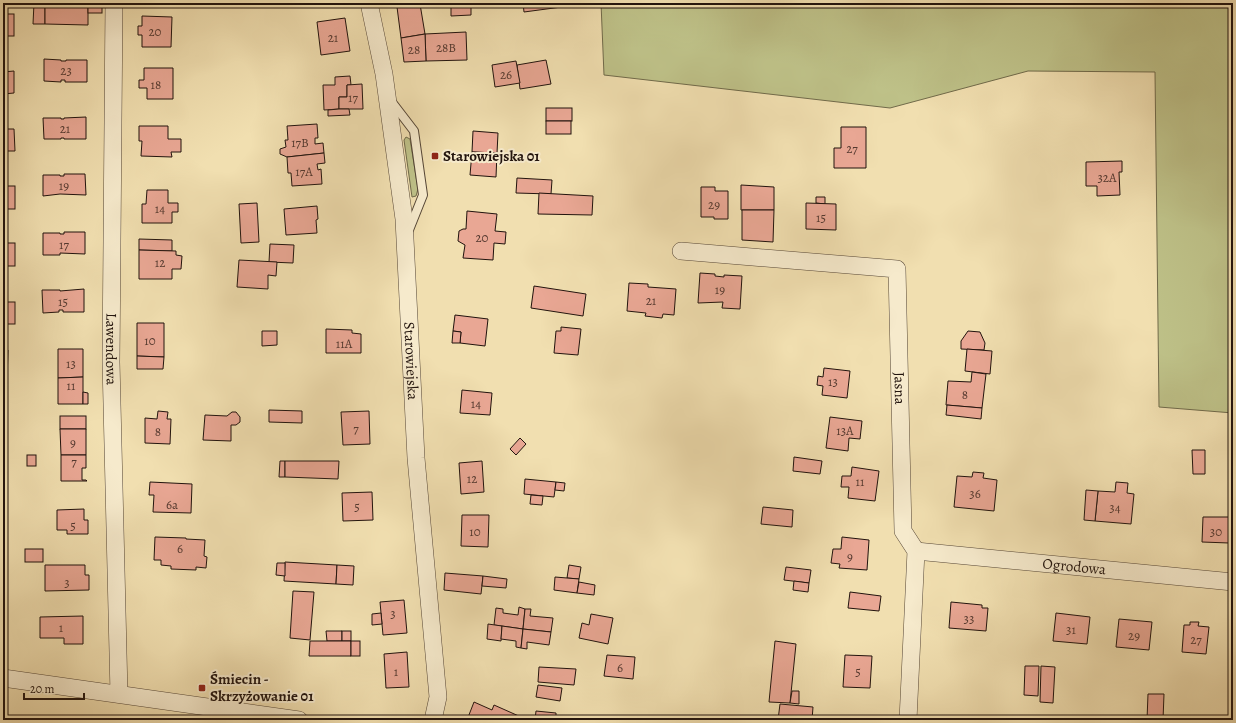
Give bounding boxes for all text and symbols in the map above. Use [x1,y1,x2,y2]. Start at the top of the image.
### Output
house number: 20 [148,23,162,40]
house number: 21 [328,29,339,46]
house number: 28B [436,39,456,56]
house number: 28 [408,41,420,58]
house number: 23 [60,62,72,79]
house number: 26 [500,66,512,83]
house number: 18 [151,76,161,93]
house number: 17 [348,89,358,106]
house number: 21 [60,120,71,137]
house number: 17B [291,134,309,151]
house number: 27 [846,140,858,157]
place label: Starowiejska 01 [443,146,540,166]
marker: Starowiejska 01 [430,151,440,161]
house number: 17A [295,163,313,180]
house number: 32A [1097,169,1117,186]
house number: 19 [59,177,69,194]
house number: 29 [708,196,720,213]
house number: 14 [155,200,165,217]
house number: 15 [816,209,826,226]
house number: 20 [475,229,489,246]
house number: 17 [59,236,69,253]
house number: 12 [155,254,165,271]
house number: 19 [715,281,725,298]
house number: 21 [646,292,657,309]
house number: 15 [58,293,68,310]
street label: Lawendowa [101,313,122,385]
street label: Starowiejska [399,321,423,400]
house number: 10 [144,332,156,349]
house number: 11A [336,335,353,352]
house number: 13 [66,355,76,372]
street label: Jasna [889,372,910,405]
house number: 13 [828,373,838,390]
house number: 11 [67,377,76,394]
house number: 8 [962,386,968,403]
house number: 14 [471,395,481,412]
house number: 7 [353,420,359,437]
house number: 13A [836,422,854,439]
house number: 8 [155,423,161,440]
house number: 9 [70,434,76,451]
house number: 7 [71,453,77,470]
house number: 12 [467,470,477,487]
house number: 11 [856,473,865,490]
house number: 36 [969,485,981,502]
house number: 6a [166,496,178,513]
house number: 5 [354,498,360,515]
house number: 34 [1109,499,1121,516]
house number: 5 [70,517,76,534]
house number: 10 [469,523,481,540]
house number: 30 [1210,523,1222,540]
house number: 6 [177,540,183,557]
house number: 9 [847,548,853,565]
street label: Ogrodowa [1042,553,1107,580]
house number: 3 [64,574,70,591]
house number: 3 [390,605,396,622]
house number: 33 [964,610,974,627]
house number: 1 [59,619,64,636]
house number: 31 [1066,621,1076,638]
house number: 29 [1128,627,1140,644]
house number: 27 [1190,631,1202,648]
house number: 6 [617,659,623,676]
house number: 1 [394,663,399,680]
house number: 5 [855,663,861,680]
place label: Śmiecin - Skrzyżowanie 01 [210,669,314,706]
scale bar [24,675,84,701]
text: 20 m [30,681,54,697]
marker: Śmiecin - Skrzyżowanie 01 [197,683,207,693]

